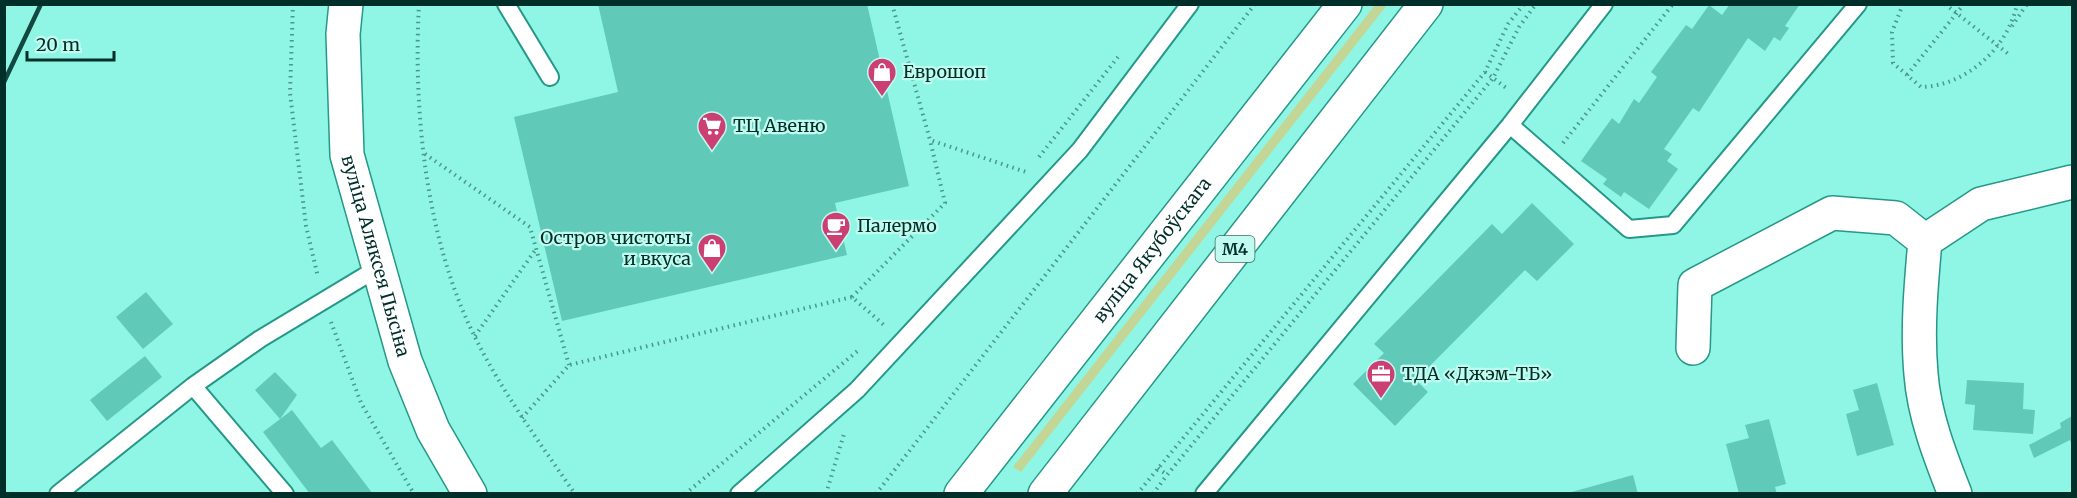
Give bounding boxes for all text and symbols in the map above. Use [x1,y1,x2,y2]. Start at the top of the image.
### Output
scale bar [27,24,114,62]
text: 20 m [36,33,80,56]
shop icon: Еврошоп [866,56,898,98]
place label: Еврошоп [903,60,986,83]
supermarket icon: ТЦ Авеню [696,110,728,152]
place label: ТЦ Авеню [733,114,825,137]
street label: вуліца Аляксея Пысіна [337,152,415,360]
street label: вуліца Якубоўскага [1088,172,1216,327]
cafe icon: Палермо [820,210,852,252]
place label: Палермо [857,214,937,237]
place label: Остров чистоты и вкуса [540,226,691,270]
shop icon: Остров чистоты и вкуса [696,232,728,274]
road number: М4 [1216,236,1254,262]
office icon: ТДА «Джэм-ТБ» [1365,358,1397,400]
place label: ТДА «Джэм-ТБ» [1402,362,1552,385]

